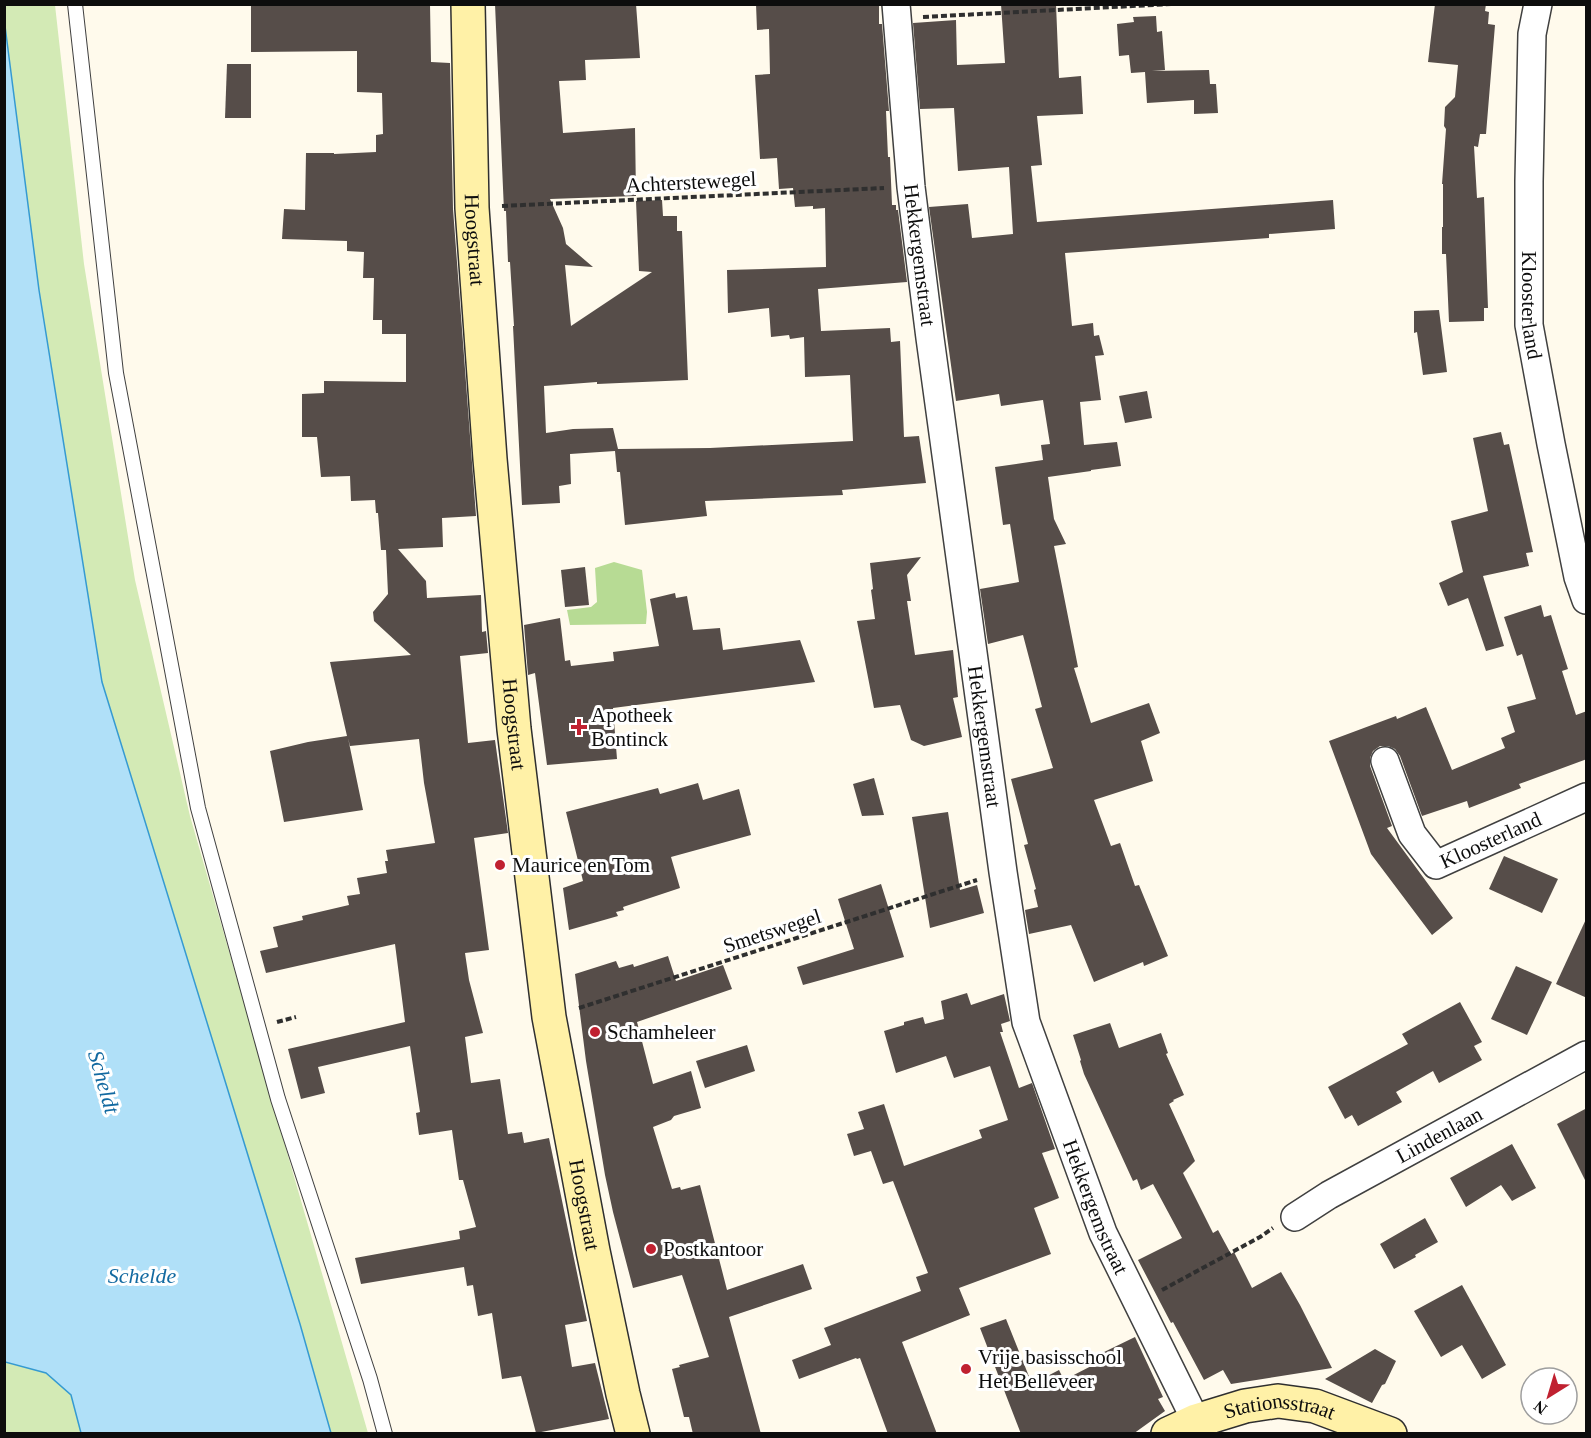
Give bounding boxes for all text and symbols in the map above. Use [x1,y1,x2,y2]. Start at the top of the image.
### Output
street label: Achterstewegel [625,167,757,197]
street label: Hekkergemstraat [899,182,940,328]
street label: Hoogstraat [460,194,490,287]
street label: Kloosterland [1517,251,1547,362]
street label: Hekkergemstraat [963,664,1006,809]
street label: Hoogstraat [498,677,531,772]
place label: Apotheek Bontinck [591,703,673,751]
marker: Apotheek Bontinck [572,720,586,734]
street label: Kloosterland [1436,807,1545,874]
place label: Maurice en Tom [512,853,650,877]
marker: Maurice en Tom [493,858,507,872]
street label: Smetswegel [720,904,824,958]
place label: Schamheleer [607,1020,715,1044]
marker: Schamheleer [588,1025,602,1039]
water label: Scheldt [83,1047,125,1117]
street label: Lindenlaan [1392,1102,1487,1168]
street label: Hekkergemstraat [1058,1136,1134,1278]
street label: Hoogstraat [564,1157,605,1253]
place label: Postkantoor [663,1237,763,1261]
marker: Postkantoor [644,1242,658,1256]
water label: Schelde [108,1263,176,1288]
place label: Vrije basisschool Het Belleveer [978,1345,1122,1393]
marker: Vrije basisschool Het Belleveer [959,1362,973,1376]
north arrow [1519,1366,1579,1426]
street label: Stationsstraat [1221,1388,1339,1425]
text: N [1530,1397,1550,1418]

